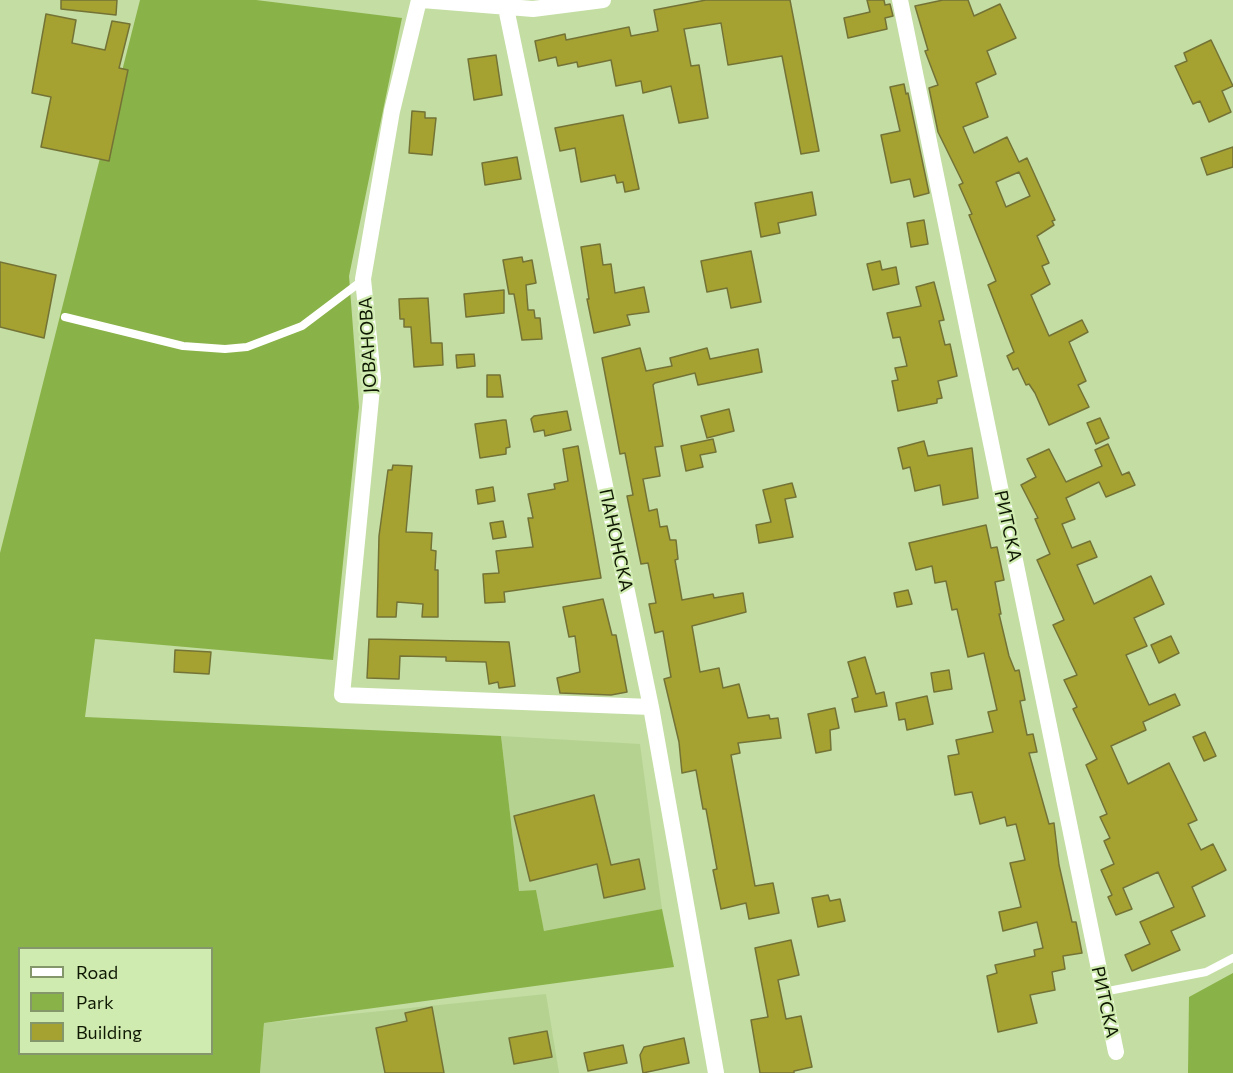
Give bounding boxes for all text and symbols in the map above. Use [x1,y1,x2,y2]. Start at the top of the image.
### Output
street label: ЈОВАНОВА [355,296,381,394]
street label: ПАНОНСКА [595,487,637,593]
street label: РИТСКА [990,488,1026,564]
legend [18,947,213,1055]
text: Road [76,961,118,983]
street label: РИТСКА [1087,964,1123,1040]
text: Park [76,991,114,1013]
text: Building [76,1021,142,1043]

